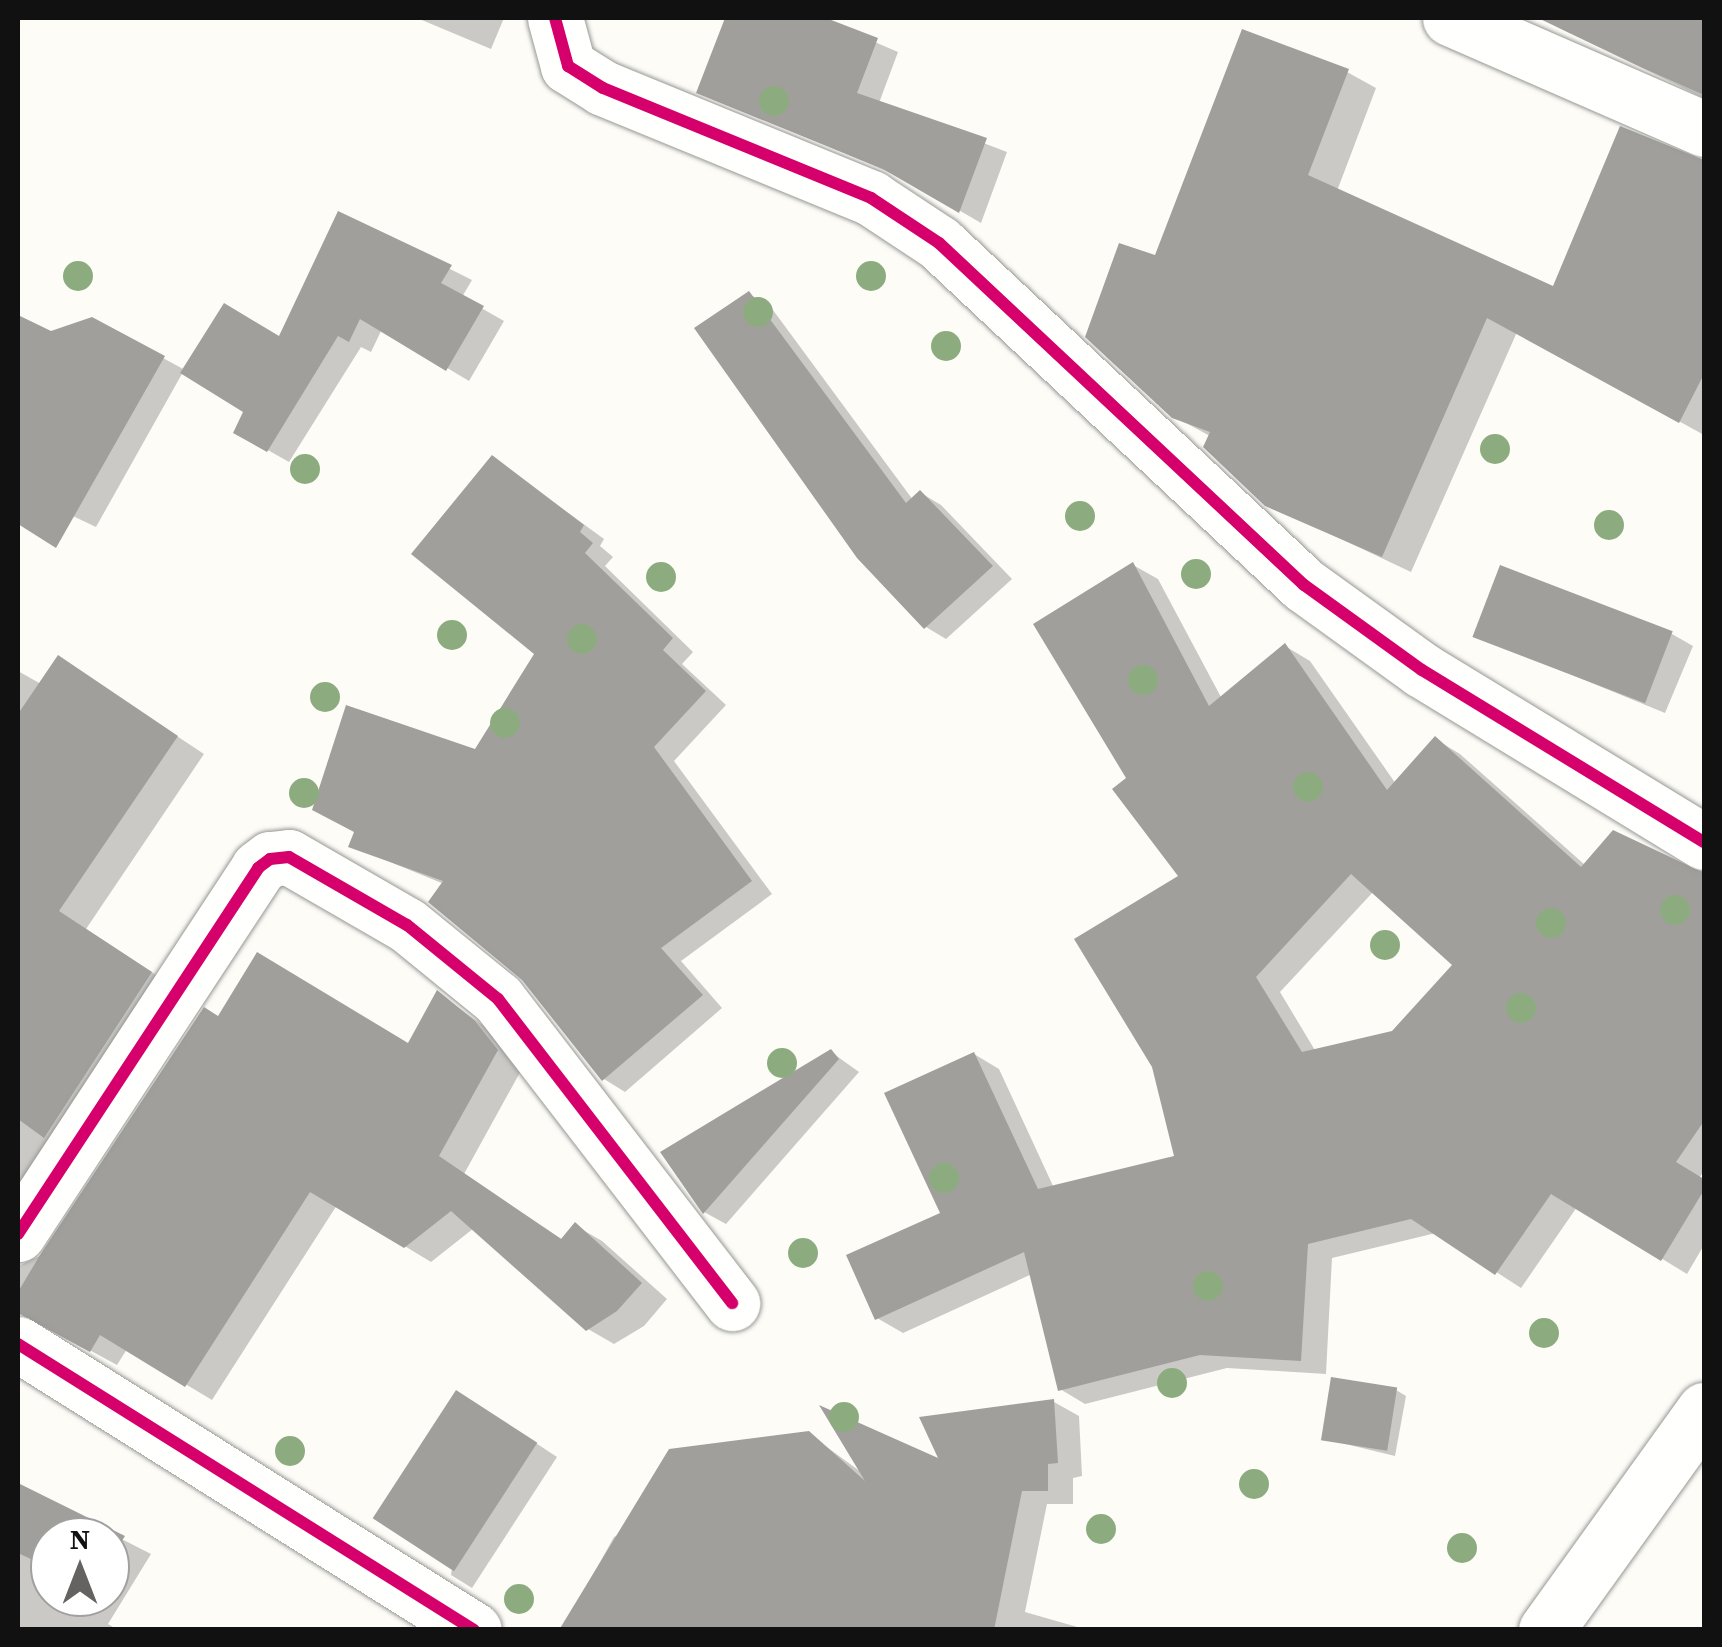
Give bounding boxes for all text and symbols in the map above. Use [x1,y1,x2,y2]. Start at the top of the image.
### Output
north arrow [30,1517,130,1617]
text: N [70,1520,90,1558]

